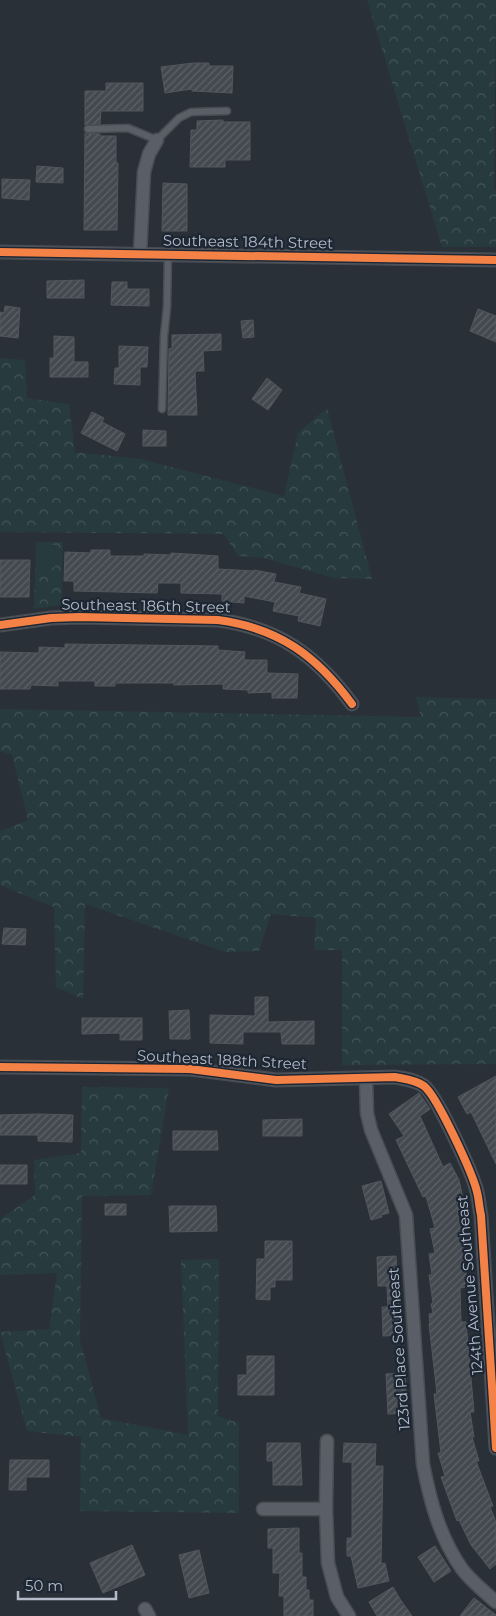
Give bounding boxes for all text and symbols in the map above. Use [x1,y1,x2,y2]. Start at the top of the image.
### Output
street label: Southeast 184th Street [163,231,333,252]
street label: Southeast 186th Street [61,595,231,616]
street label: Southeast 188th Street [137,1046,307,1073]
street label: 124th Avenue Southeast [452,1194,487,1376]
street label: 123rd Place Southeast [383,1267,414,1431]
scale bar [18,1568,115,1600]
text: 50 m [25,1576,63,1595]

